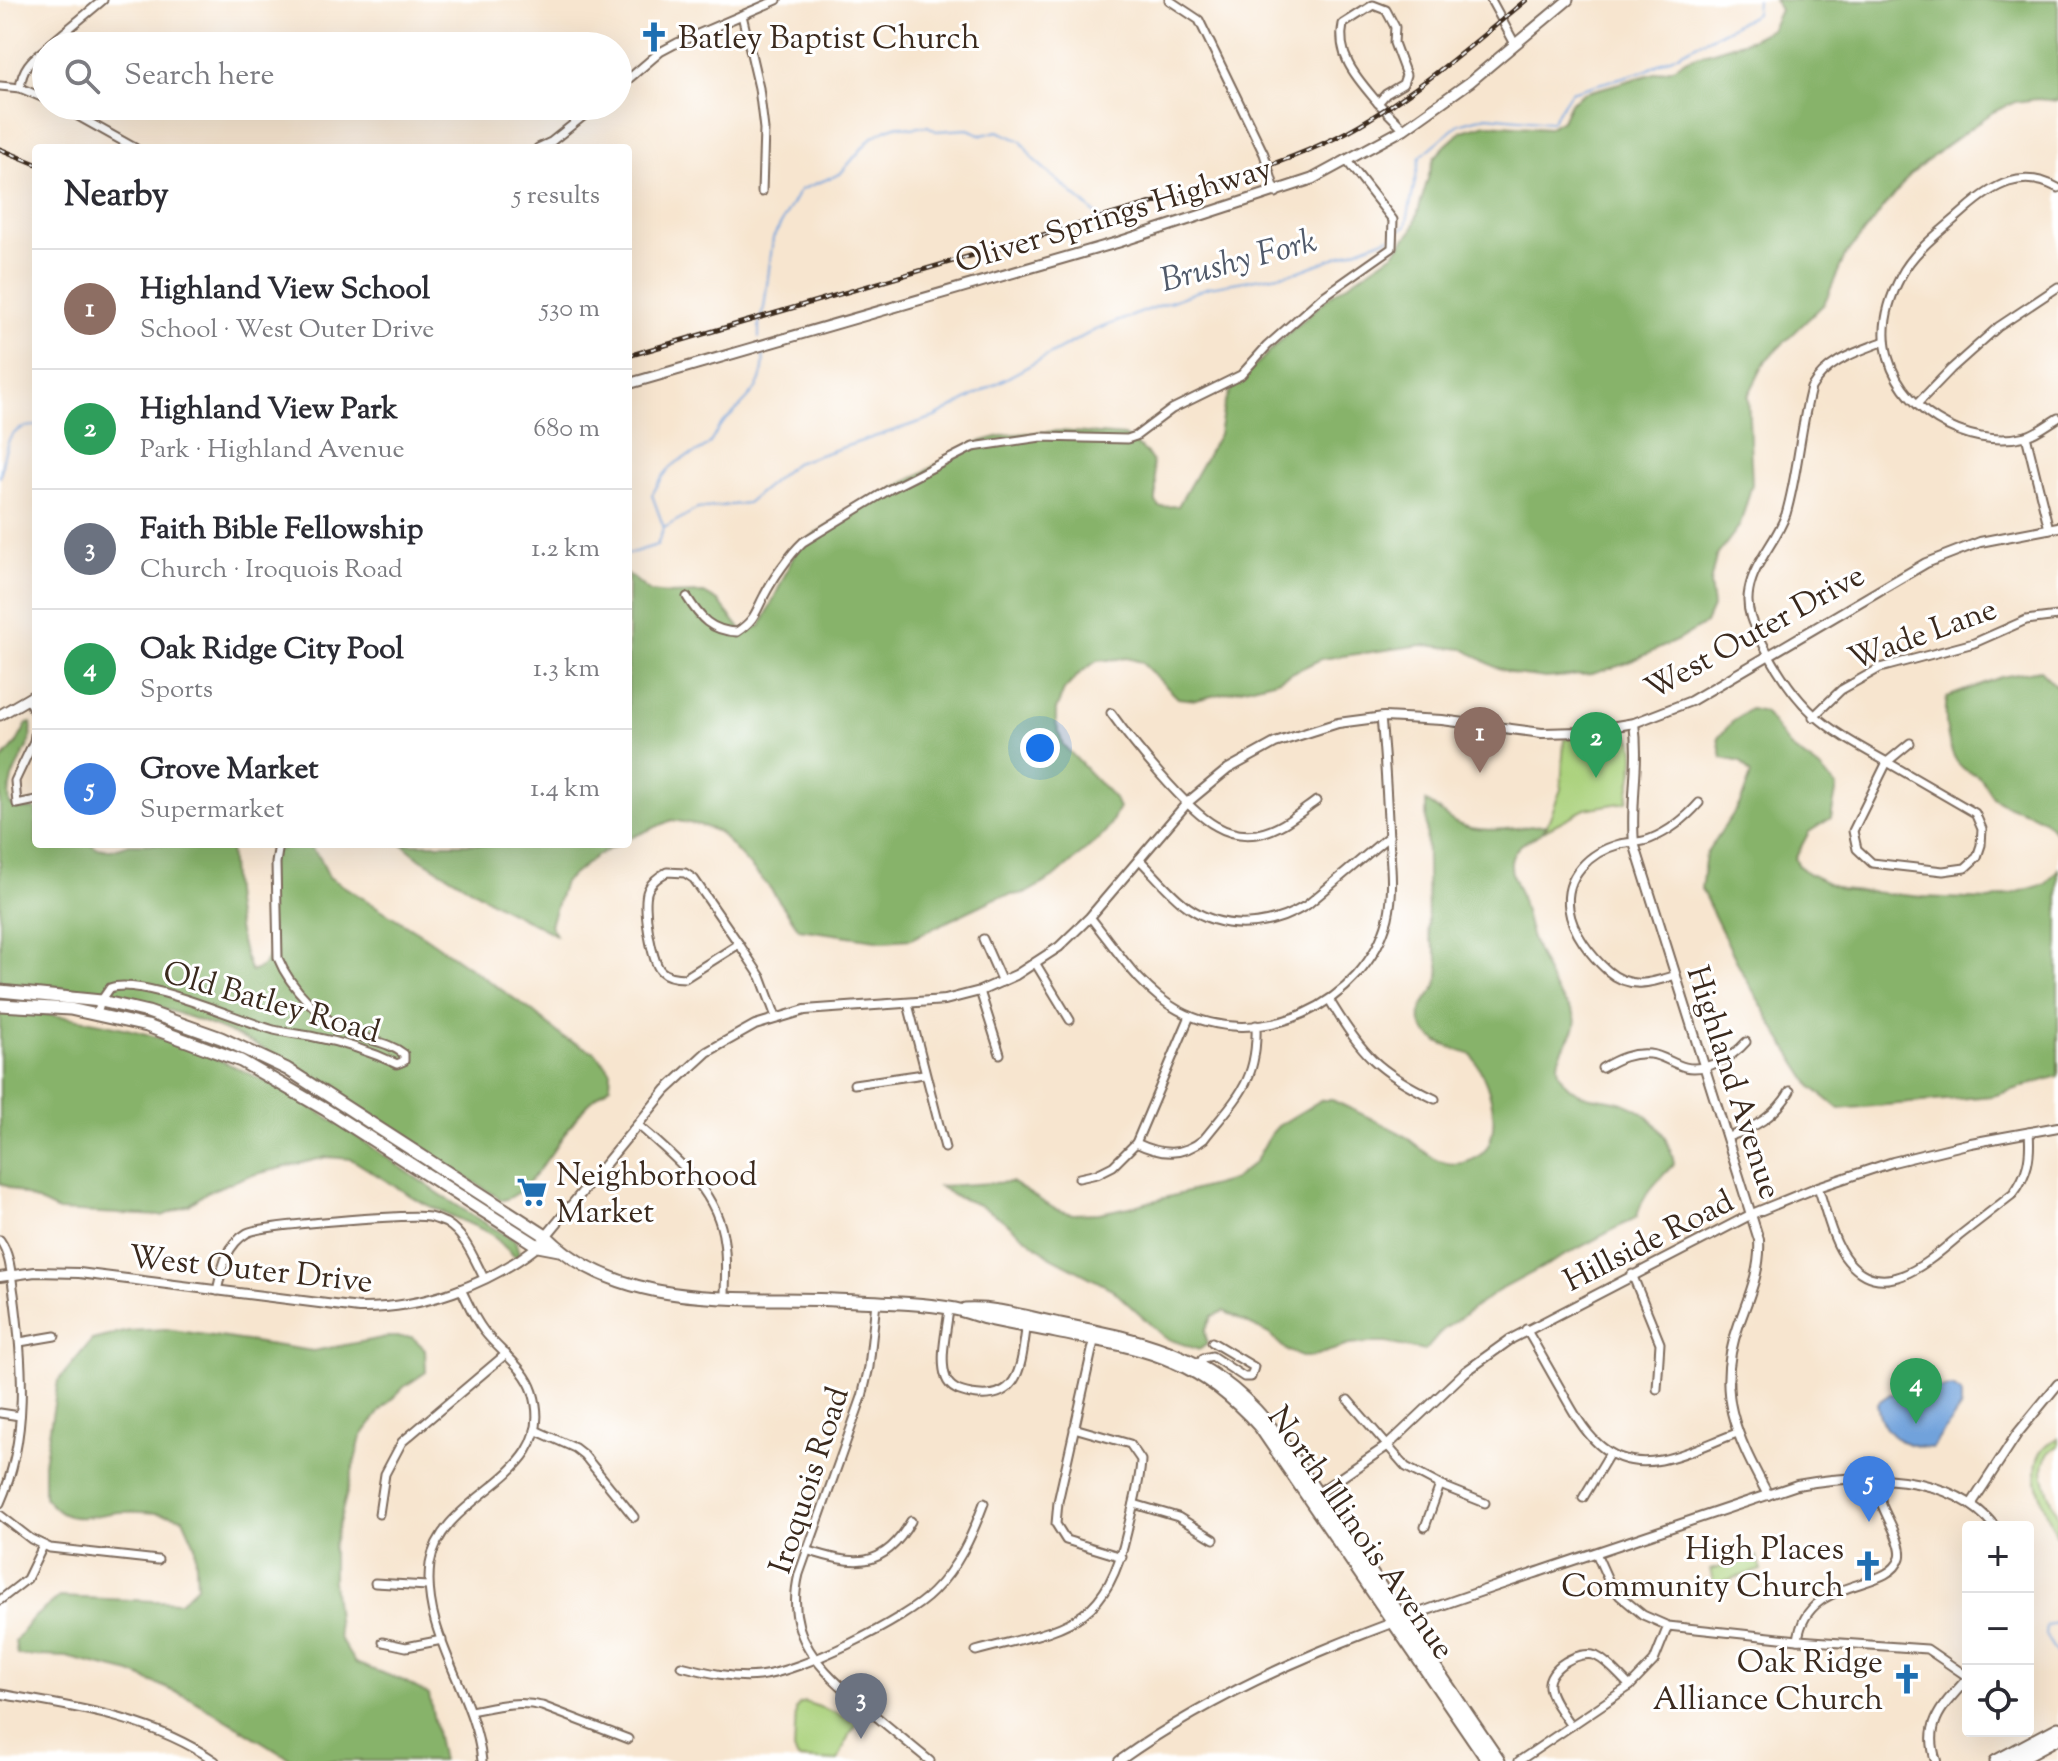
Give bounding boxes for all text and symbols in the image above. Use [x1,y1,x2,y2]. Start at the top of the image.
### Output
place label: Batley Baptist Church [678,17,980,63]
church icon: Batley Baptist Church [637,20,671,54]
search box [32,32,632,120]
icon: search [60,54,104,98]
text: Search here [124,55,274,98]
street label: Oliver Springs Highway [950,147,1278,287]
text: Nearby [64,172,169,221]
text: 5 results [512,178,600,215]
water label: Brushy Fork [1155,218,1322,307]
text: Highland View School [140,269,430,312]
text: 1 [86,291,94,328]
text: 530 m [540,291,600,328]
text: School · West Outer Drive [140,312,434,349]
text: Highland View Park [140,389,398,432]
text: 2 [84,411,96,448]
text: 680 m [533,411,600,448]
text: Park · Highland Avenue [140,432,405,469]
text: Faith Bible Fellowship [140,509,423,552]
text: 3 [85,531,95,568]
text: 1.2 km [531,531,600,568]
text: Church · Iroquois Road [140,552,403,589]
street label: West Outer Drive [1637,554,1874,713]
street label: Wade Lane [1842,588,2004,684]
text: Oak Ridge City Pool [140,629,404,672]
text: 4 [83,651,97,688]
text: 1.3 km [533,651,600,688]
text: Sports [140,672,213,709]
pin: 1 [1454,707,1506,773]
pin: 2 [1570,712,1622,778]
your location [1020,728,1060,768]
text: Grove Market [140,749,318,792]
text: 5 [86,771,94,808]
text: 1.4 km [530,771,600,808]
text: Supermarket [140,792,284,829]
street label: Old Batley Road [157,951,385,1057]
street label: Highland Avenue [1673,960,1792,1205]
place label: Neighborhood Market [556,1154,757,1237]
supermarket icon: Neighborhood Market [515,1175,549,1209]
street label: Hillside Road [1556,1180,1742,1305]
street label: West Outer Drive [126,1235,375,1307]
pin: 4 [1890,1358,1942,1424]
street label: Iroquois Road [759,1382,863,1580]
street label: North Illinois Avenue [1255,1398,1464,1670]
pin: 5 [1843,1456,1895,1522]
map controls [1962,1521,2034,1737]
button: + [1962,1521,2034,1593]
place label: High Places Community Church [1561,1528,1844,1611]
church icon: High Places Community Church [1851,1549,1885,1583]
button: − [1962,1593,2034,1665]
place label: Oak Ridge Alliance Church [1653,1641,1883,1724]
church icon: Oak Ridge Alliance Church [1890,1662,1924,1696]
button: locate [1962,1665,2034,1737]
pin: 3 [835,1673,887,1739]

